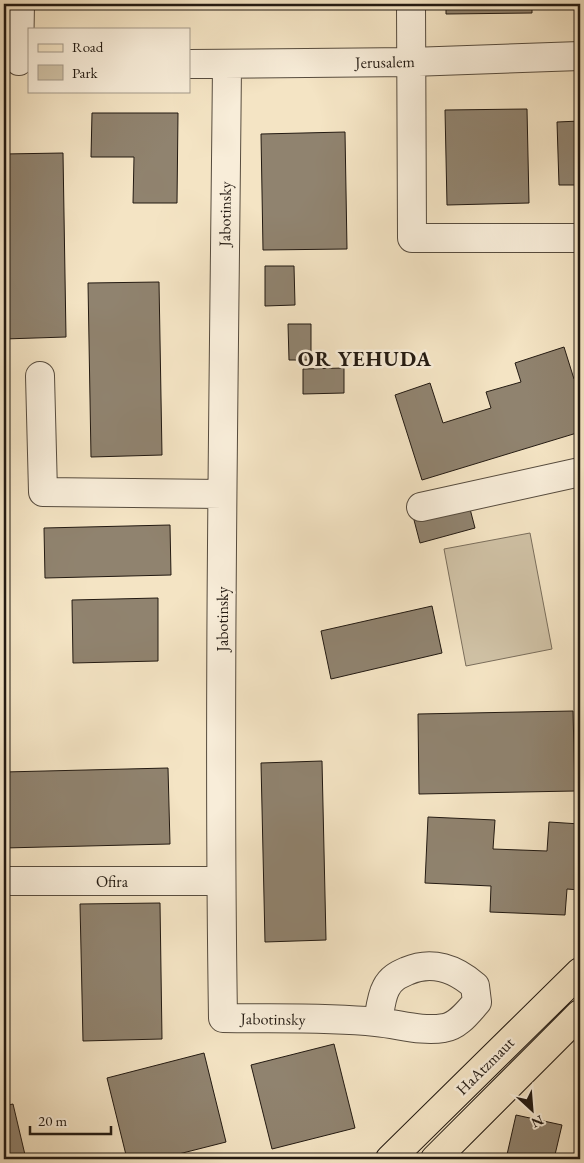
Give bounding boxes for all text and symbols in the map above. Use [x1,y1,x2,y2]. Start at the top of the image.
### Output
legend [28,28,190,92]
text: Road [72,37,104,56]
street label: Jerusalem [353,51,415,73]
text: Park [72,63,99,82]
street label: Jabotinsky [214,180,236,249]
district label: OR YEHUDA [298,345,432,372]
street label: Jabotinsky [212,585,233,654]
street label: Ofira [96,871,129,892]
street label: Jabotinsky [238,1008,307,1030]
street label: HaAtzmaut [451,1032,519,1100]
north arrow [506,1086,556,1136]
scale bar [30,1103,111,1135]
text: 20 m [38,1111,67,1130]
text: N [528,1111,547,1133]

